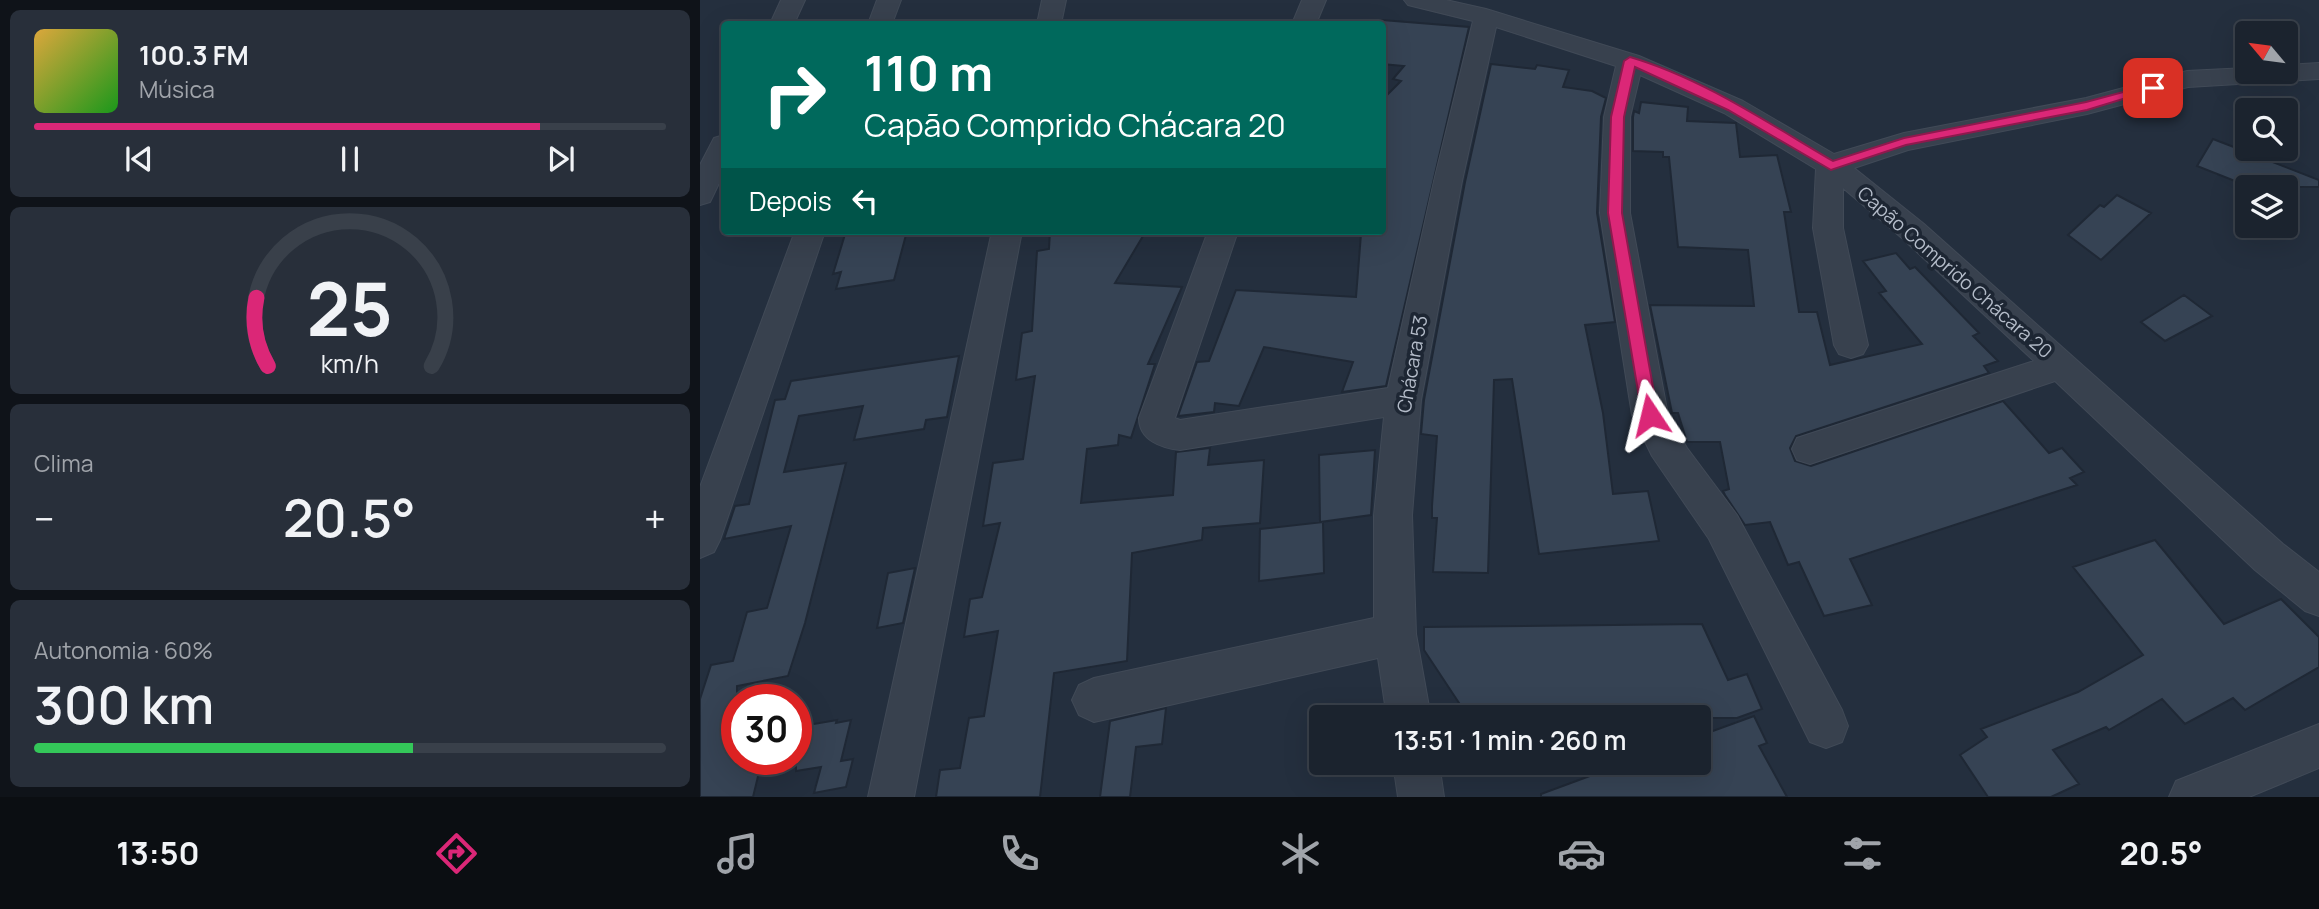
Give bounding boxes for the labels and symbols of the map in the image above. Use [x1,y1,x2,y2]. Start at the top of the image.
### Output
north arrow [2235,21,2298,84]
pin [2123,58,2183,118]
street label: Capão Comprido Chácara 20 [1852,180,2058,364]
street label: Chácara 53 [1391,313,1433,415]
position arrow [1613,378,1687,452]
speed limit sign: 30 [721,684,812,775]

